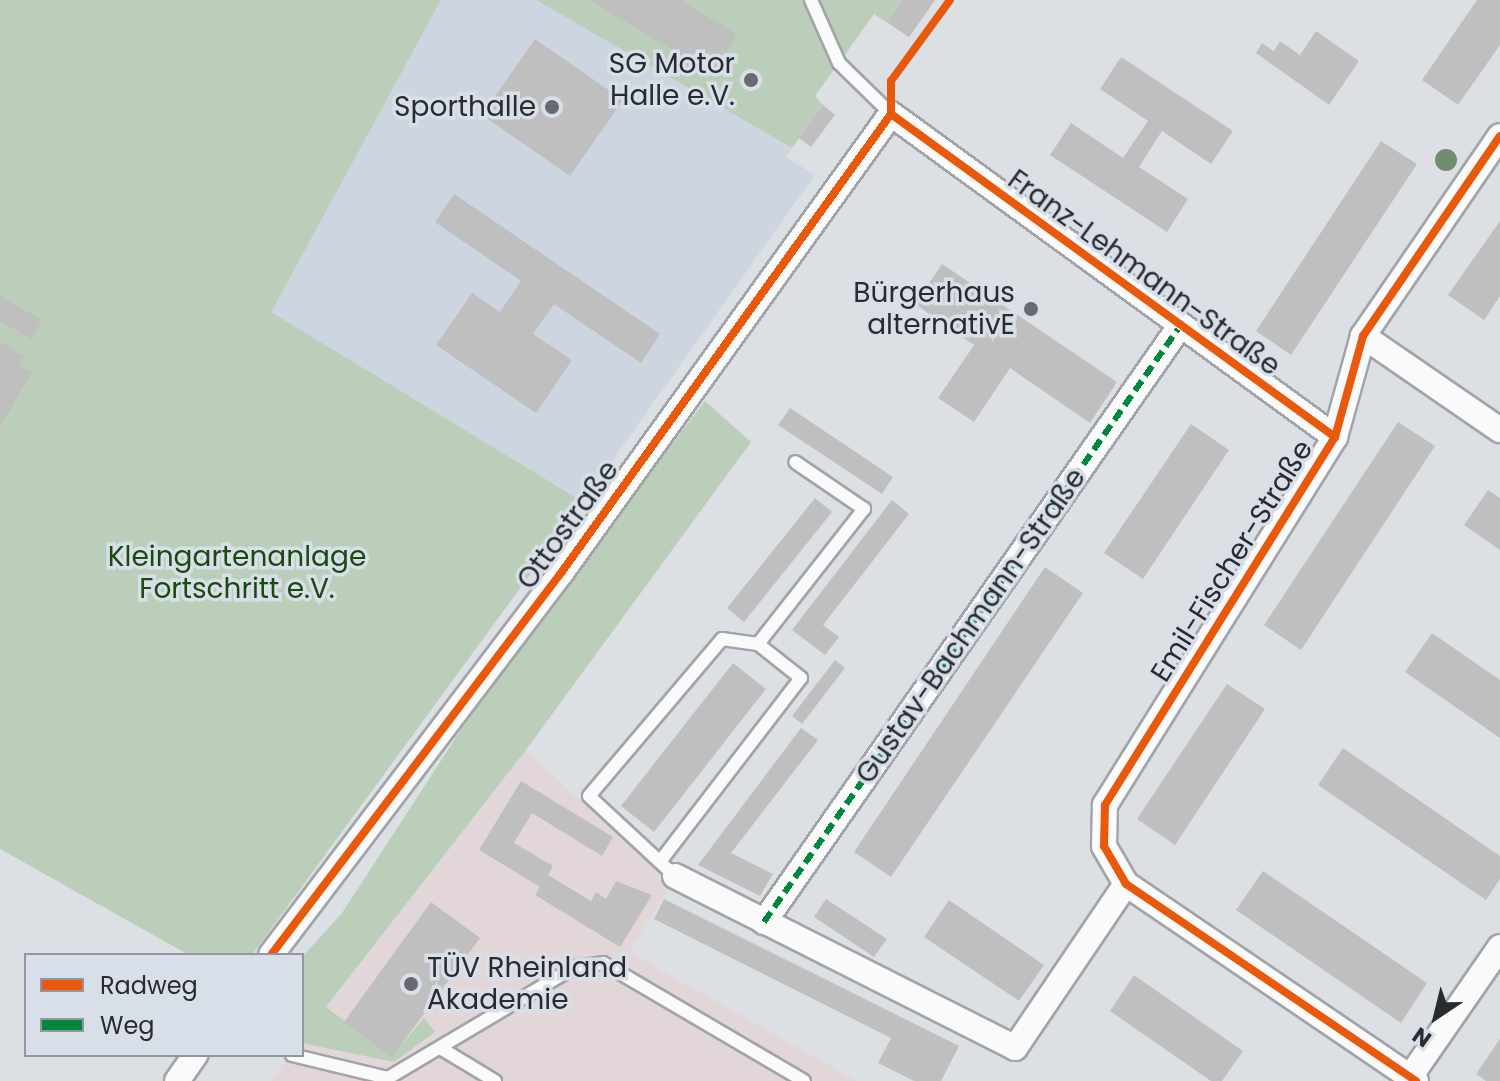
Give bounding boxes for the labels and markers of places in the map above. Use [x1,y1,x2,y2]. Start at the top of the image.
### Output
place label: SG Motor Halle e.V. [609,47,735,113]
marker: SG Motor Halle e.V. [742,71,760,89]
place label: Sporthalle [394,90,536,124]
marker: Sporthalle [543,98,561,116]
place label: Bürgerhaus alternativE [853,276,1015,342]
marker: Bürgerhaus alternativE [1022,300,1040,318]
place label: TÜV Rheinland Akademie [427,951,627,1017]
marker: TÜV Rheinland Akademie [402,975,420,993]

